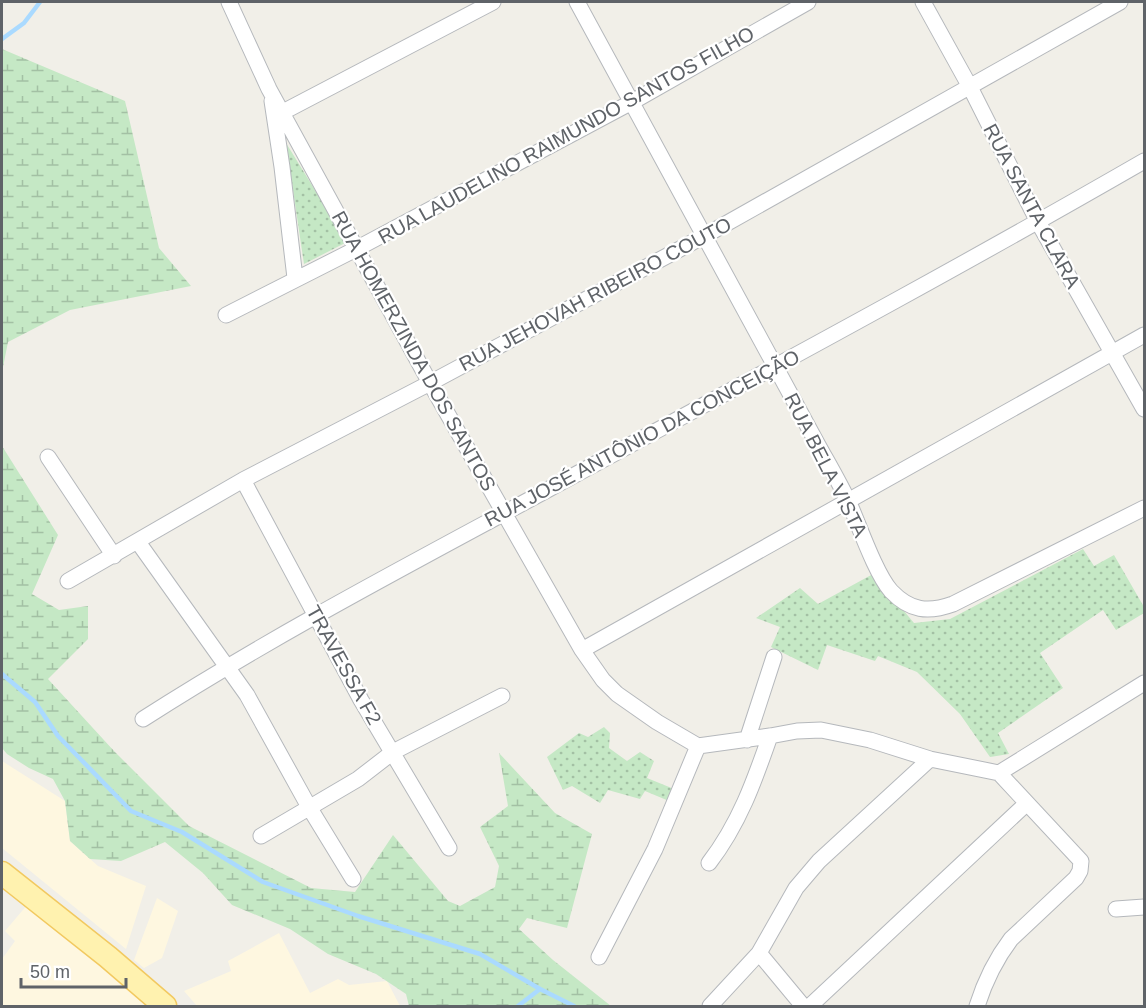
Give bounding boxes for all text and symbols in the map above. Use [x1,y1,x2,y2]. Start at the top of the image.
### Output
street label: RUA LAUDELINO RAIMUNDO SANTOS FILHO [374,22,758,248]
street label: RUA SANTA CLARA [979,120,1085,293]
street label: RUA HOMERZINDA DOS SANTOS [328,207,500,495]
street label: RUA JEHOVAH RIBEIRO COUTO [455,213,735,375]
street label: RUA JOSÉ ANTÔNIO DA CONCEIÇÃO [480,344,803,531]
street label: RUA BELA VISTA [780,389,872,541]
street label: TRAVESSA F2 [302,601,386,729]
scale bar [21,951,126,989]
text: 50 m [30,962,70,982]

